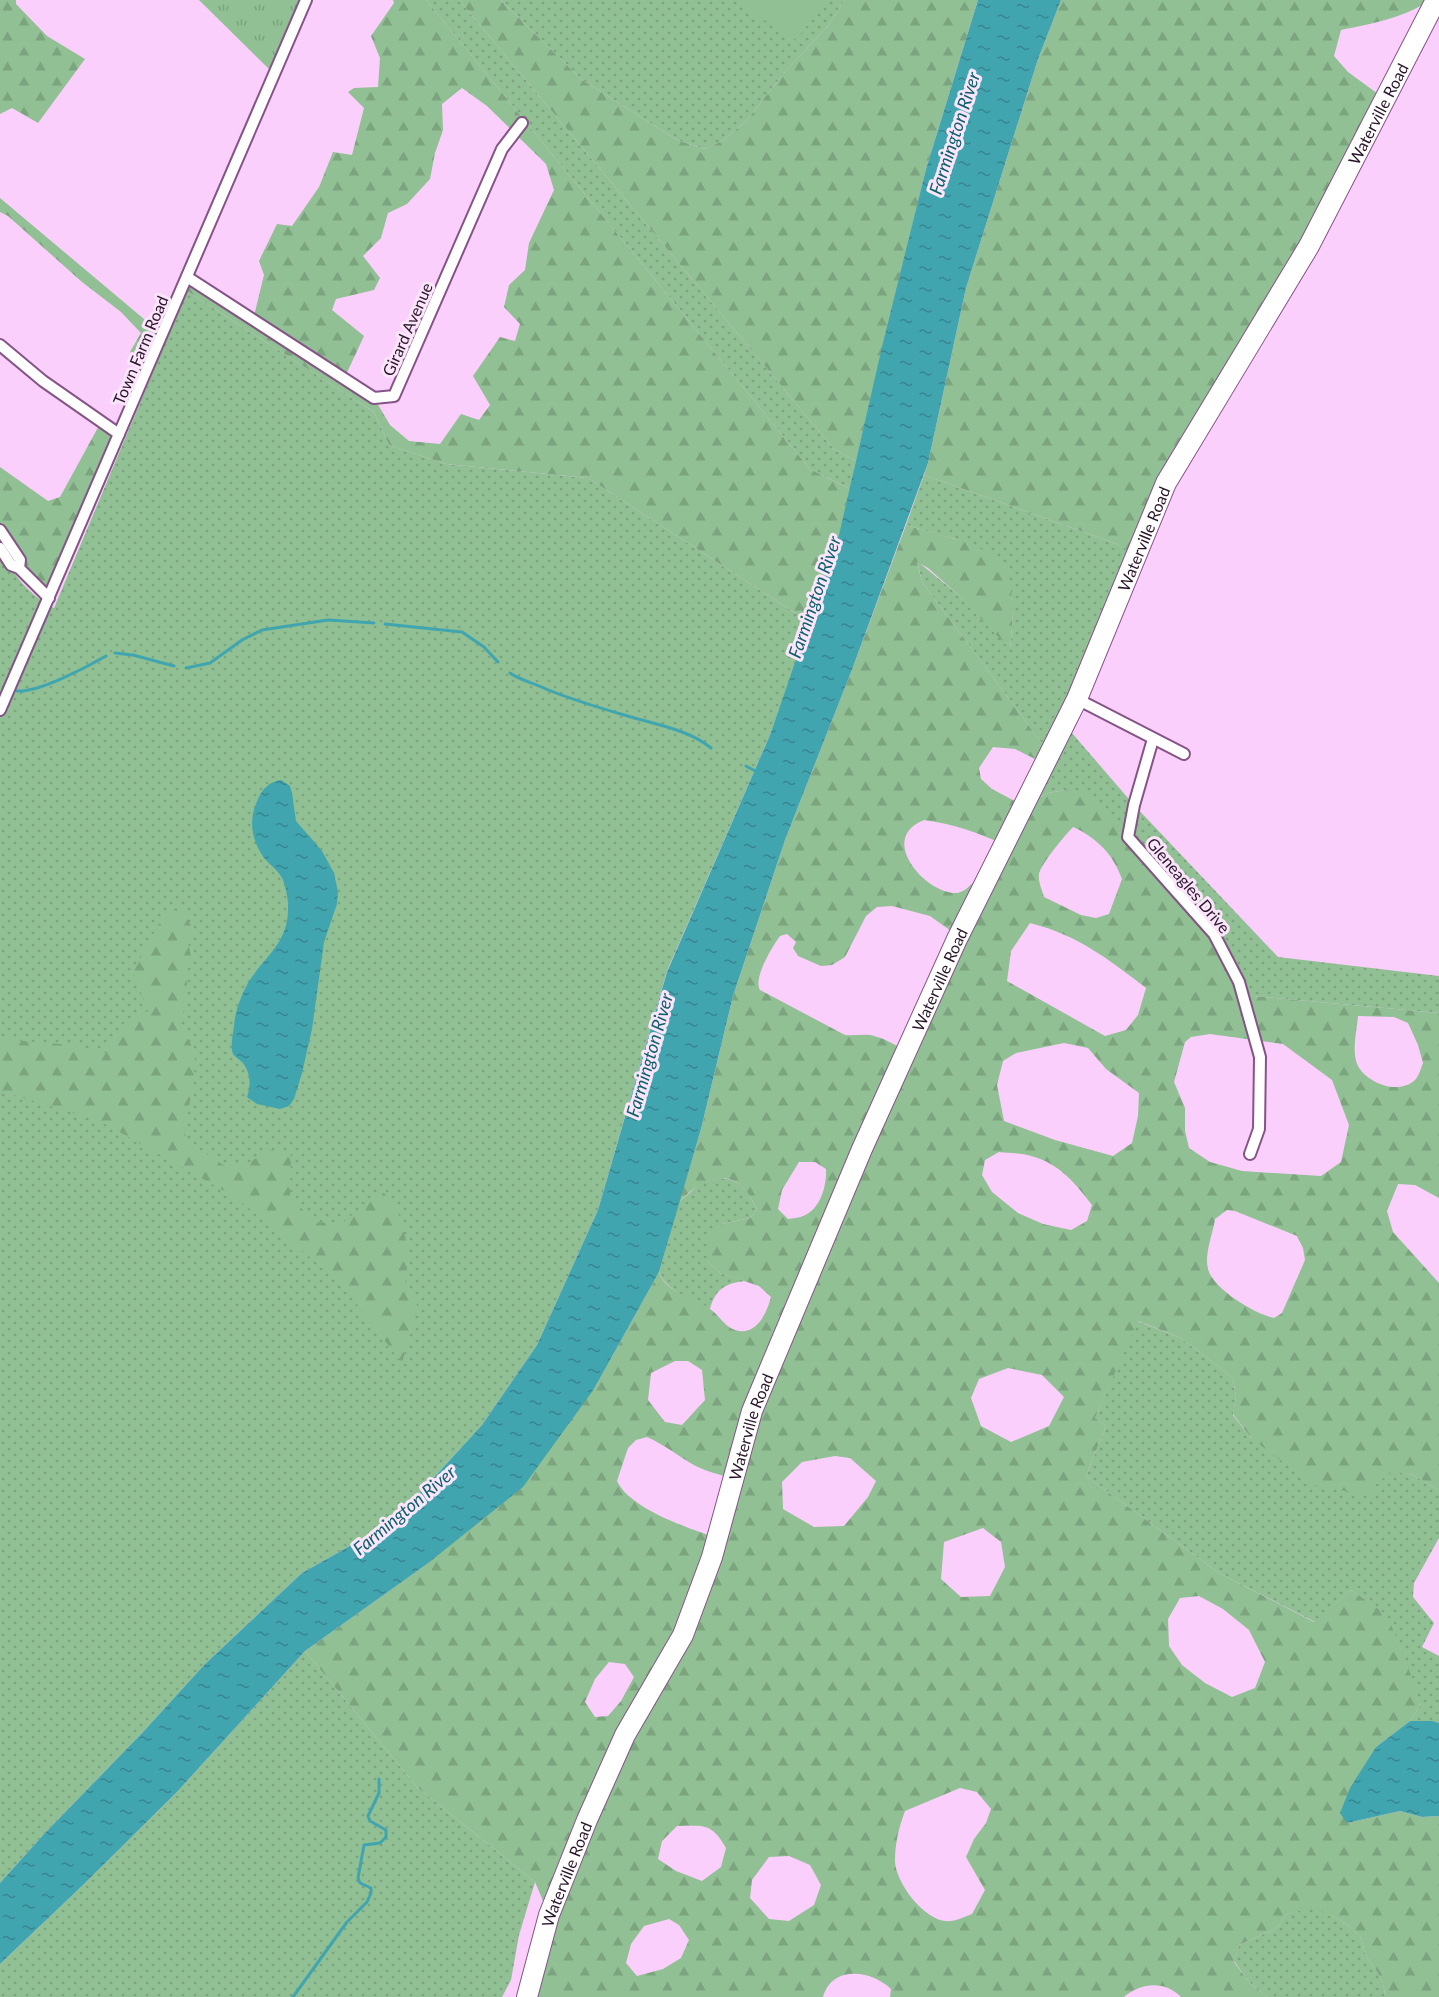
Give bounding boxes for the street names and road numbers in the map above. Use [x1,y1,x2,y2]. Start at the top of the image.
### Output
street label: Waterville Road [1343,60,1411,167]
street label: Girard Avenue [378,279,436,379]
street label: Town Farm Road [108,293,172,407]
street label: Waterville Road [1113,484,1173,594]
street label: Gleneagles Drive [1144,833,1234,937]
street label: Waterville Road [907,924,971,1034]
street label: Waterville Road [724,1370,776,1482]
street label: Waterville Road [537,1819,595,1929]

